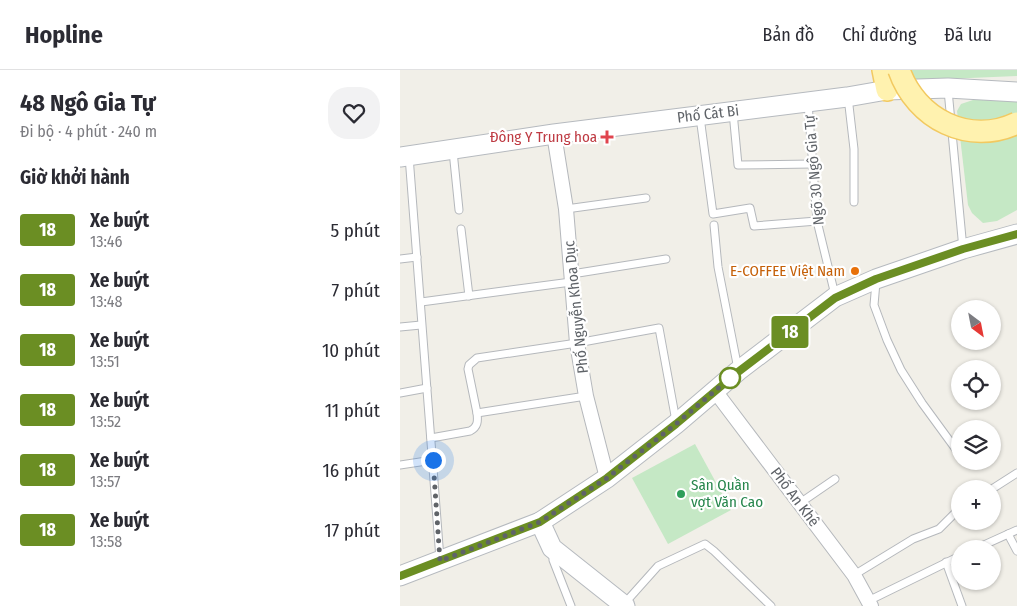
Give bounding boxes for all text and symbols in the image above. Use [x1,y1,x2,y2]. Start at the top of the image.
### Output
text: Hopline [25,21,103,49]
text: Bản đồ [763,24,814,46]
text: Chỉ đường [842,24,916,46]
text: Đã lưu [944,24,992,46]
button: heart [328,87,380,139]
text: 48 Ngô Gia Tự [20,89,156,117]
street label: Phố Cát Bi [676,101,740,127]
street label: Ngõ 30 Ngô Gia Tự [800,113,828,226]
text: Đi bộ · 4 phút · 240 m [20,122,157,141]
place label: Đông Y Trung hoa [490,128,597,146]
marker: Đông Y Trung hoa [601,131,613,143]
text: Giờ khởi hành [20,166,130,189]
text: Xe buýt [90,209,149,232]
text: 18 [39,219,56,241]
text: 5 phút [331,219,380,242]
text: 13:46 [90,232,122,251]
street label: Phố Nguyễn Khoa Dục [560,239,592,374]
place label: E-COFFEE Việt Nam [730,262,845,280]
marker: E-COFFEE Việt Nam [849,265,861,277]
text: Xe buýt [90,269,149,292]
text: 18 [39,279,56,301]
text: 7 phút [332,279,380,302]
text: 13:48 [90,292,123,311]
north arrow [951,300,1001,350]
map controls [951,300,1001,590]
line badge: 18 [768,316,812,348]
text: 18 [781,321,799,343]
text: Xe buýt [90,329,149,352]
text: 18 [39,339,56,361]
text: 10 phút [322,339,380,362]
text: 13:51 [90,352,120,371]
button: locate [951,360,1001,410]
unlabelled marker [719,367,741,389]
text: Xe buýt [90,389,149,412]
text: 18 [39,399,56,421]
text: 11 phút [325,399,380,422]
text: 13:52 [90,412,121,431]
button: layers [951,420,1001,470]
your location [421,448,446,473]
text: Xe buýt [90,449,149,472]
text: 18 [39,459,56,481]
text: 16 phút [322,459,380,482]
street label: Phố An Khê [767,464,823,530]
text: 13:57 [90,472,120,491]
place label: Sân Quần vợt Văn Cao [691,476,763,511]
button: + [951,480,1001,530]
marker: Sân Quần vợt Văn Cao [675,488,687,500]
text: Xe buýt [90,509,149,532]
text: 18 [39,519,56,541]
text: 17 phút [324,519,380,542]
text: 13:58 [90,532,122,551]
button: − [951,540,1001,590]

